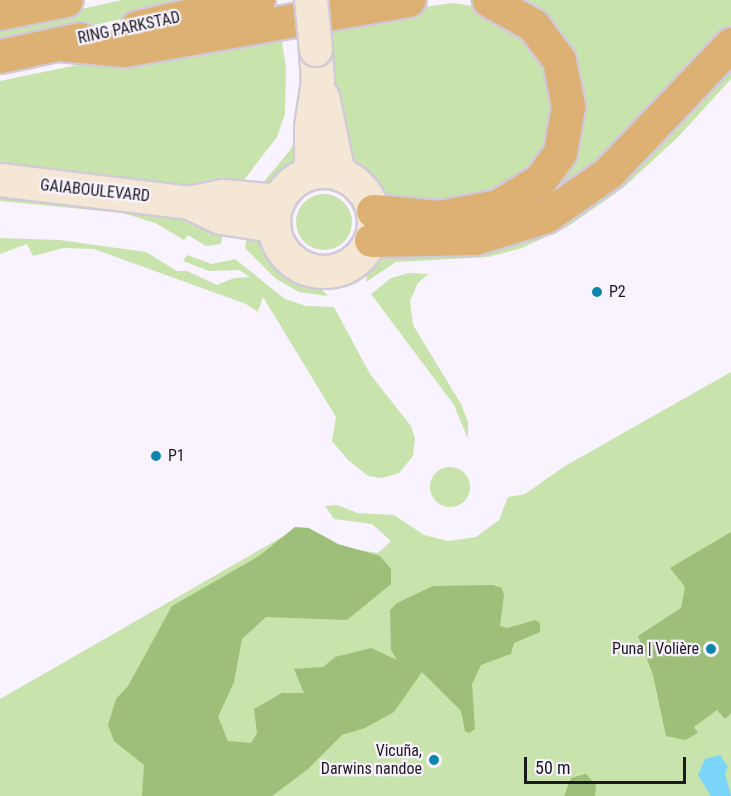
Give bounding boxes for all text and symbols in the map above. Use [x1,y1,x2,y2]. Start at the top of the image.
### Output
street label: RING PARKSTAD [76,8,182,48]
street label: GAIABOULEVARD [39,176,151,206]
place label: P2 [609,282,626,302]
marker: P2 [590,285,604,299]
place label: P1 [168,446,185,466]
marker: P1 [149,449,163,463]
place label: Puna | Volière [612,639,699,659]
marker: Puna | Volière [704,642,718,656]
place label: Vicuña, Darwins nandoe [321,741,422,779]
scale bar [527,745,689,783]
marker: Vicuña, Darwins nandoe [427,753,441,767]
text: 50 m [535,757,570,778]

